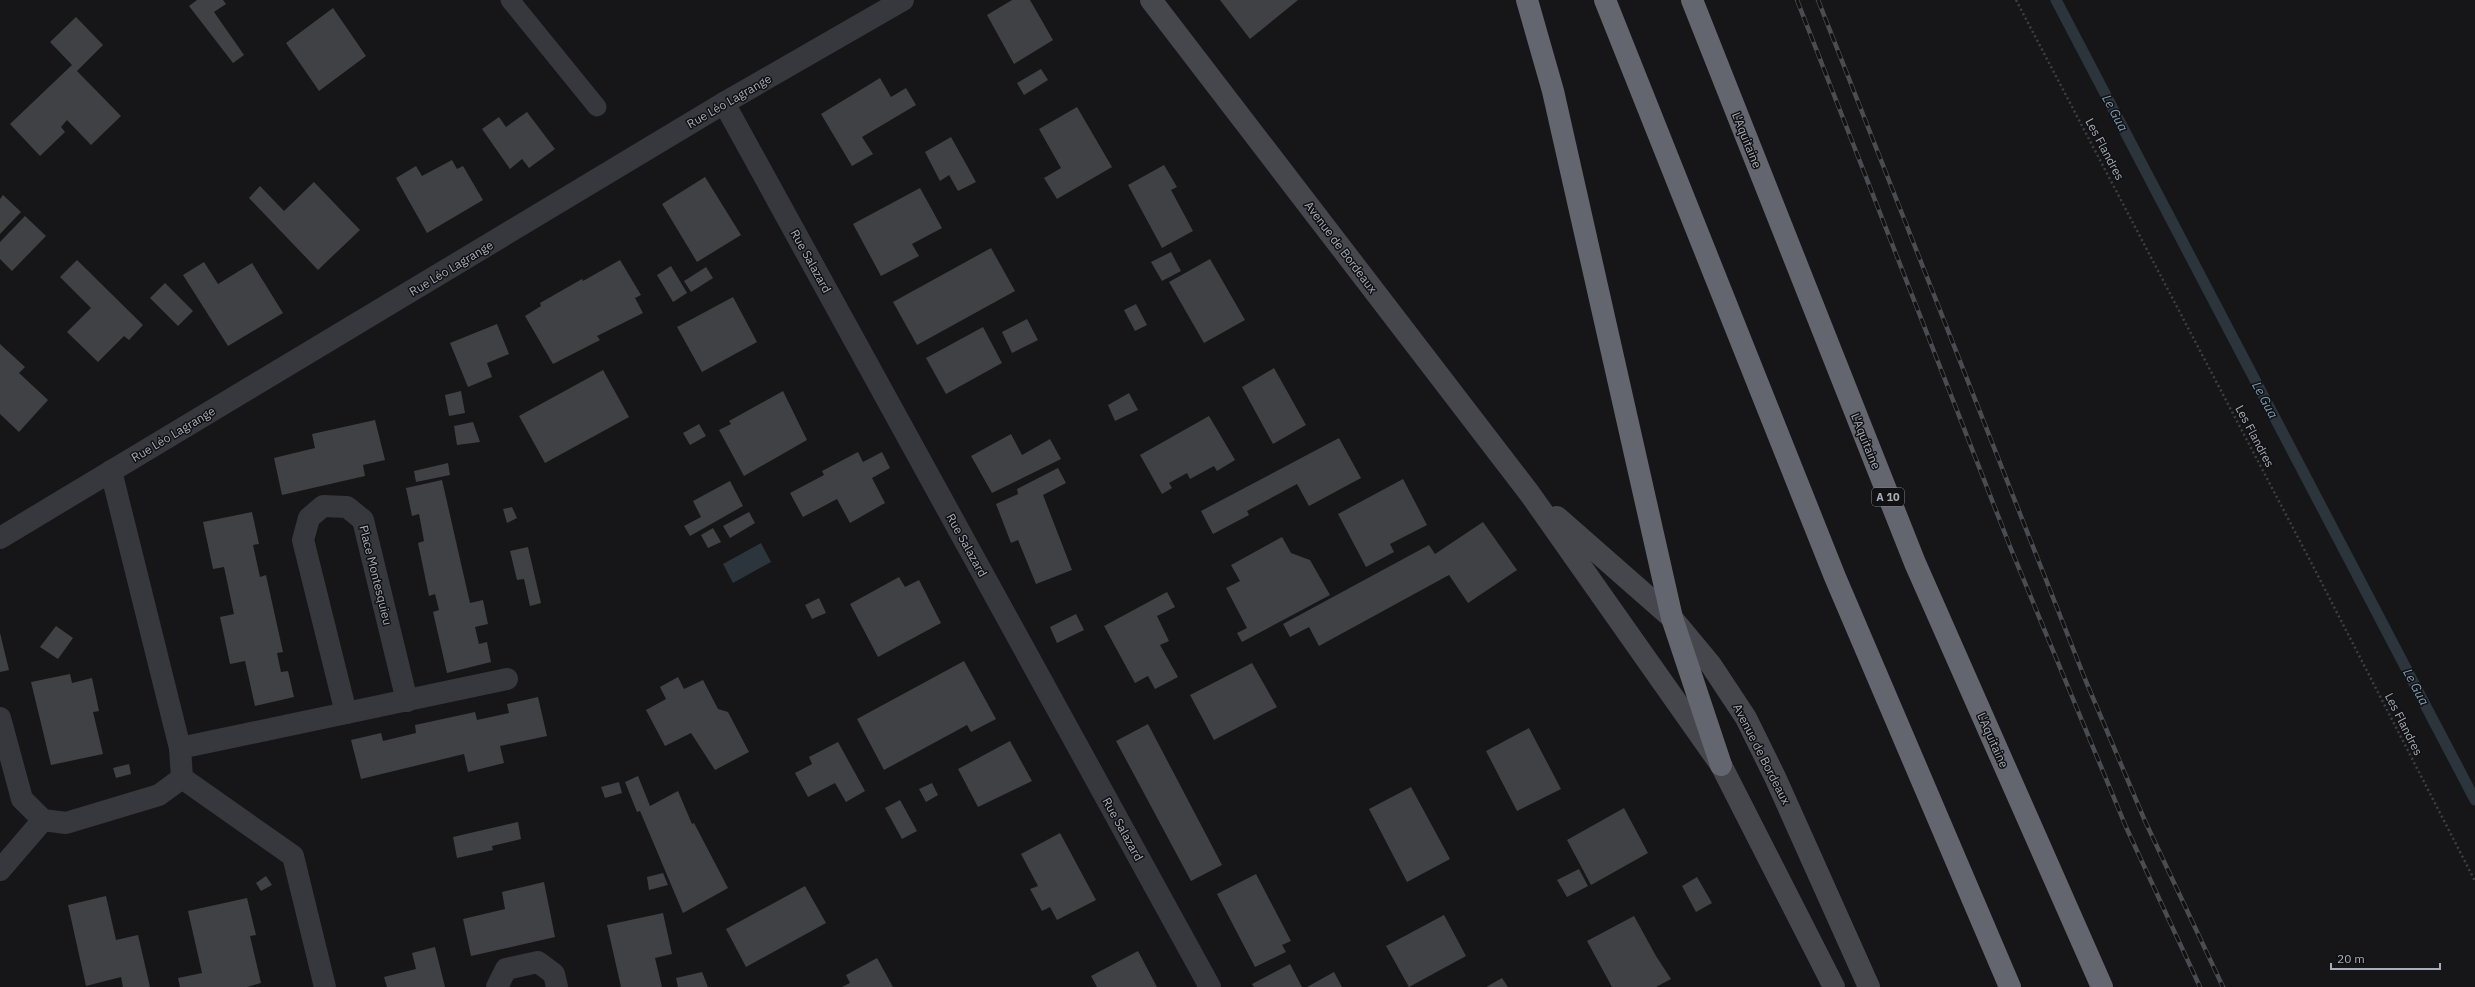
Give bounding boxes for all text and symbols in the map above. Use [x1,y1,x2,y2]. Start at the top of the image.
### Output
street label: Rue Léo Lagrange [684,71,774,131]
water label: Le Gua [2098,92,2132,134]
street label: L'Aquitaine [1729,110,1765,171]
street label: Les Flandres [2082,115,2128,183]
street label: Avenue de Bordeaux [1302,198,1380,296]
street label: Rue Salazard [787,227,835,295]
street label: Rue Léo Lagrange [406,237,496,299]
water label: Le Gua [2248,379,2282,421]
street label: Les Flandres [2232,402,2278,470]
street label: Rue Léo Lagrange [128,403,218,465]
street label: L'Aquitaine [1848,411,1884,472]
road number: A 10 [1872,488,1904,506]
street label: Rue Salazard [943,511,991,579]
street label: Place Montesquieu [356,524,396,626]
water label: Le Gua [2399,666,2433,708]
street label: Les Flandres [2382,690,2426,758]
street label: Avenue de Bordeaux [1730,701,1794,807]
street label: L'Aquitaine [1974,710,2012,770]
street label: Rue Salazard [1099,795,1147,863]
scale bar [2331,945,2440,971]
text: 20 m [2337,951,2365,966]

